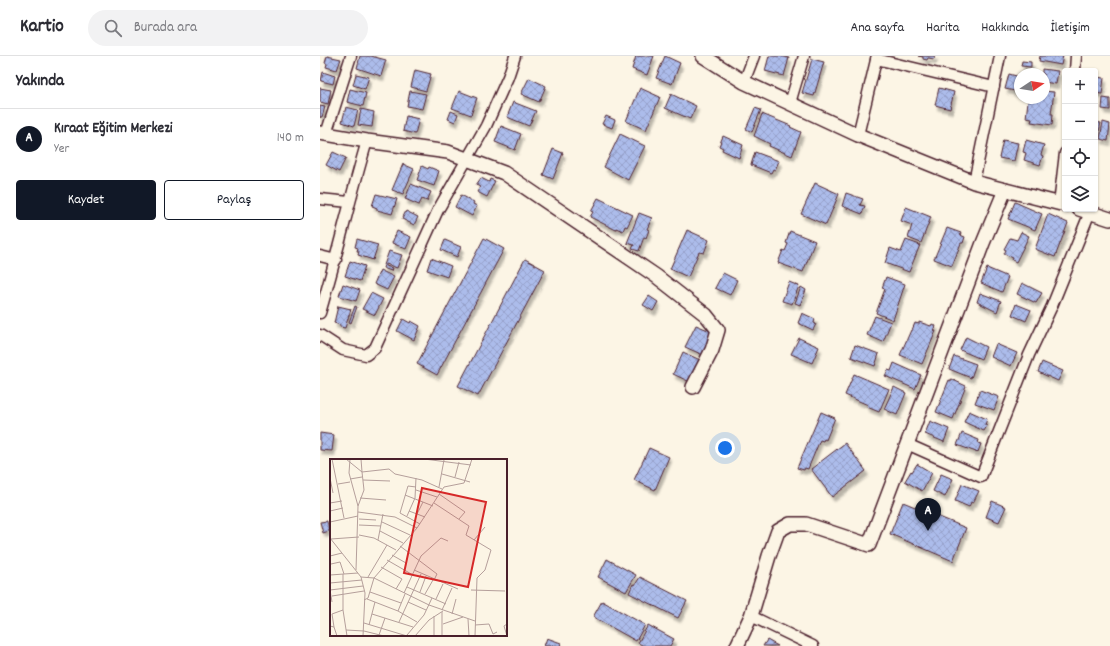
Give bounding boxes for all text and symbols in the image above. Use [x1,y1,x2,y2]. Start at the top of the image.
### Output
search box [88,10,368,46]
text: Kartio [20,14,64,41]
icon: search [102,17,124,39]
text: Burada ara [134,17,197,39]
text: Ana sayfa [850,18,904,38]
text: Harita [926,18,959,38]
text: Hakkında [981,18,1029,38]
text: İletişim [1051,18,1090,38]
north arrow [1014,68,1050,104]
map controls [1062,68,1098,212]
button: + [1062,68,1098,104]
text: Yakında [16,70,64,94]
button: − [1062,104,1098,140]
text: Kıraat Eğitim Merkezi [54,118,173,140]
text: A [25,129,33,148]
text: 140 m [277,129,304,148]
text: Yer [54,140,69,159]
button: locate [1062,140,1098,176]
button: layers [1062,176,1098,212]
button: Kaydet [16,180,156,220]
button: Paylaş [164,180,304,220]
your location [715,438,735,458]
inset map [330,459,507,636]
pin: A [915,498,941,531]

